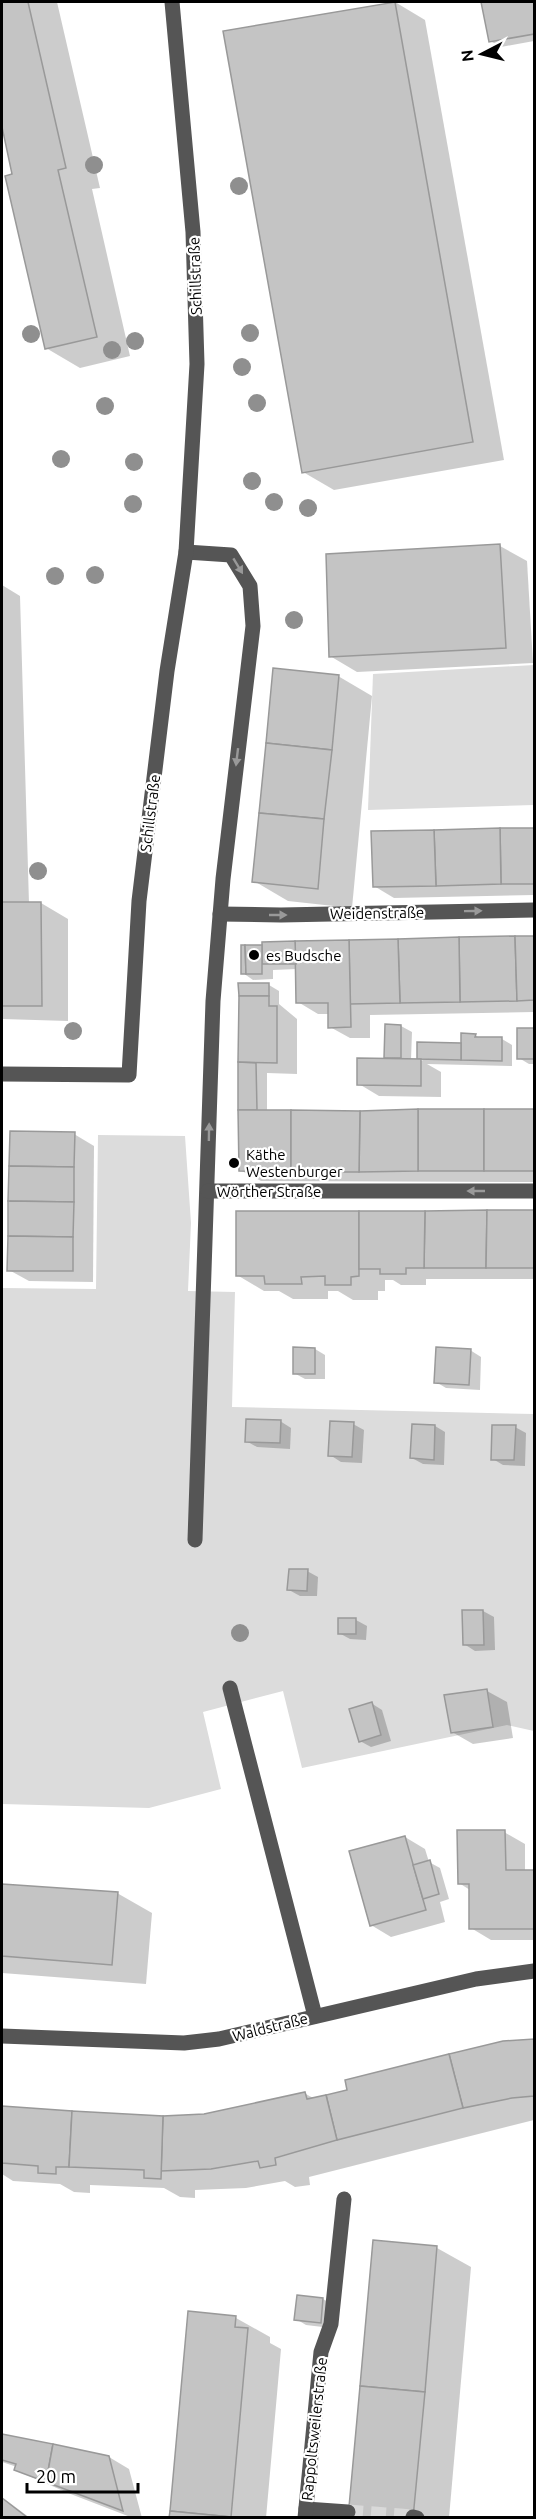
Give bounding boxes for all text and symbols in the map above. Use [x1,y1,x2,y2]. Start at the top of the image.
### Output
north arrow [452,24,512,84]
text: N [457,49,477,63]
street label: Schillstraße [185,237,205,315]
one-way arrow [232,558,243,574]
one-way arrow [233,747,242,766]
street label: Schillstraße [137,773,163,853]
street label: Weidenstraße [330,904,424,922]
one-way arrow [464,906,483,916]
one-way arrow [269,910,288,920]
place label: es Budsche [266,947,341,964]
marker: es Budsche [247,948,261,962]
one-way arrow [204,1123,214,1142]
place label: Käthe Westenburger [246,1146,343,1180]
marker: Käthe Westenburger [227,1156,241,1170]
street label: Wörther Straße [217,1183,321,1200]
one-way arrow [467,1186,486,1196]
street label: Waldstraße [231,2009,309,2045]
street label: Rappoltsweilerstraße [298,2356,330,2502]
scale bar [27,2456,138,2494]
text: 20 m [36,2466,76,2486]

